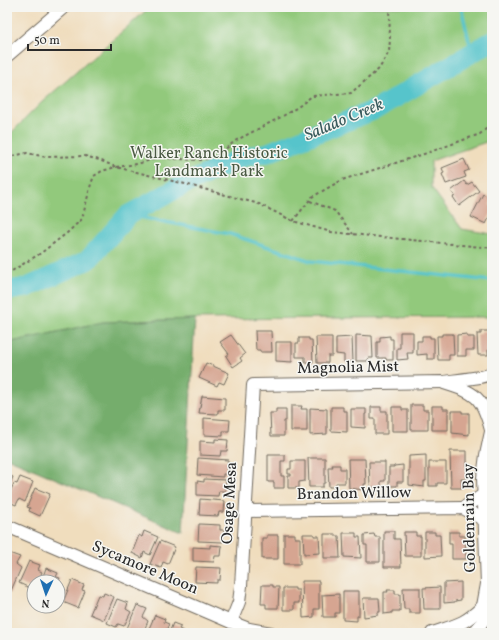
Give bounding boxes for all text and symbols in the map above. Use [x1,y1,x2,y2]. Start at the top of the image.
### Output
scale bar [28,26,111,52]
text: 50 m [34,33,60,49]
water label: Salado Creek [301,93,387,147]
park label: Walker Ranch Historic Landmark Park [130,143,288,183]
street label: Magnolia Mist [297,356,400,380]
street label: Osage Mesa [217,461,243,545]
street label: Goldenrain Bay [458,463,482,573]
street label: Brandon Willow [296,482,412,506]
street label: Sycamore Moon [88,536,202,600]
north arrow [26,574,66,614]
text: N [41,595,50,610]

